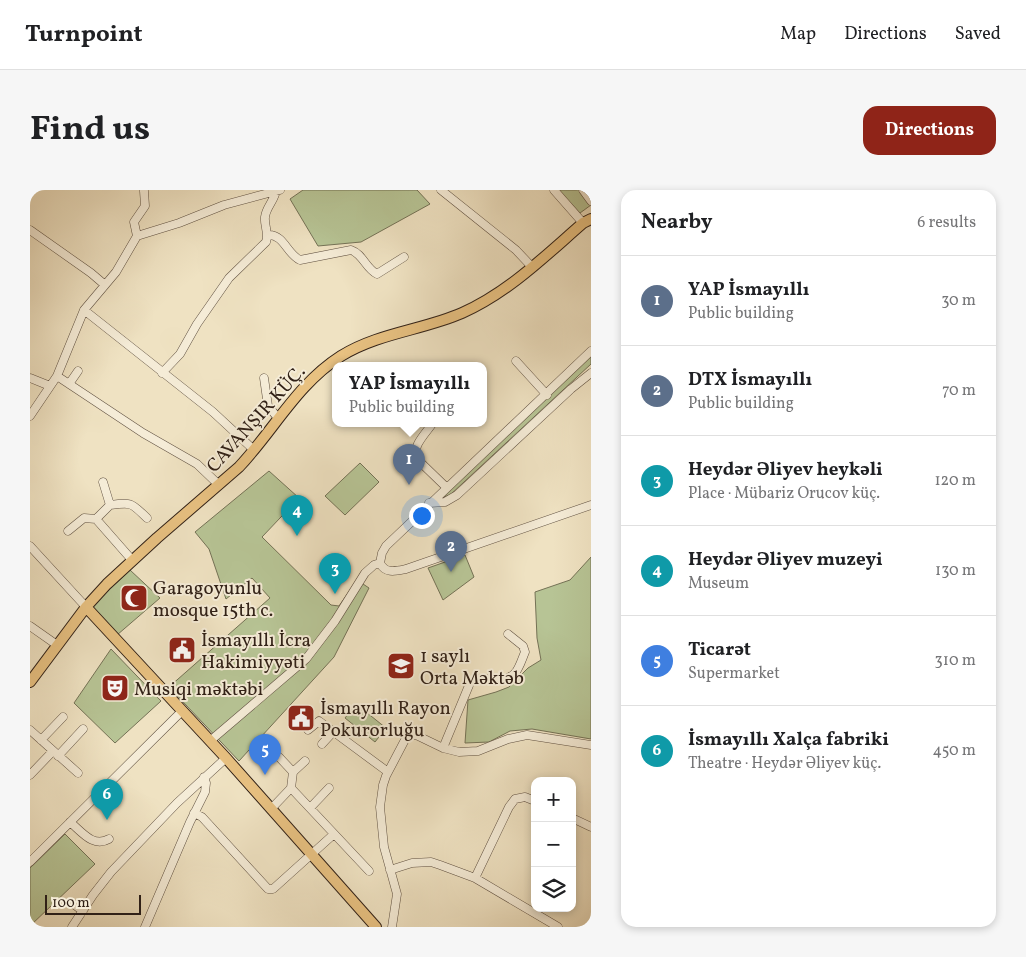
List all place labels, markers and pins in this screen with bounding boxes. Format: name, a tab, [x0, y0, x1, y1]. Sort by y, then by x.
pin: 1	[393, 444, 425, 485]
pin: 4	[281, 495, 313, 536]
pin: 2	[435, 531, 467, 572]
pin: 3	[319, 553, 351, 594]
place label: Garagoyunlu mosque 15th c.	[153, 576, 273, 624]
mosque icon: Garagoyunlu mosque 15th c.	[119, 583, 149, 613]
place label: İsmayıllı İcra Hakimiyyəti	[201, 628, 311, 676]
public building icon: İsmayıllı İcra Hakimiyyəti	[167, 635, 197, 665]
place label: 1 saylı Orta Məktəb	[420, 644, 524, 692]
school or university icon: 1 saylı Orta Məktəb	[386, 651, 416, 681]
theatre icon: Musiqi məktəbi	[100, 673, 130, 703]
place label: Musiqi məktəbi	[134, 677, 263, 703]
place label: İsmayıllı Rayon Pokurorluğu	[320, 696, 451, 744]
public building icon: İsmayıllı Rayon Pokurorluğu	[286, 703, 316, 733]
pin: 5	[249, 734, 281, 775]
pin: 6	[91, 779, 123, 820]

